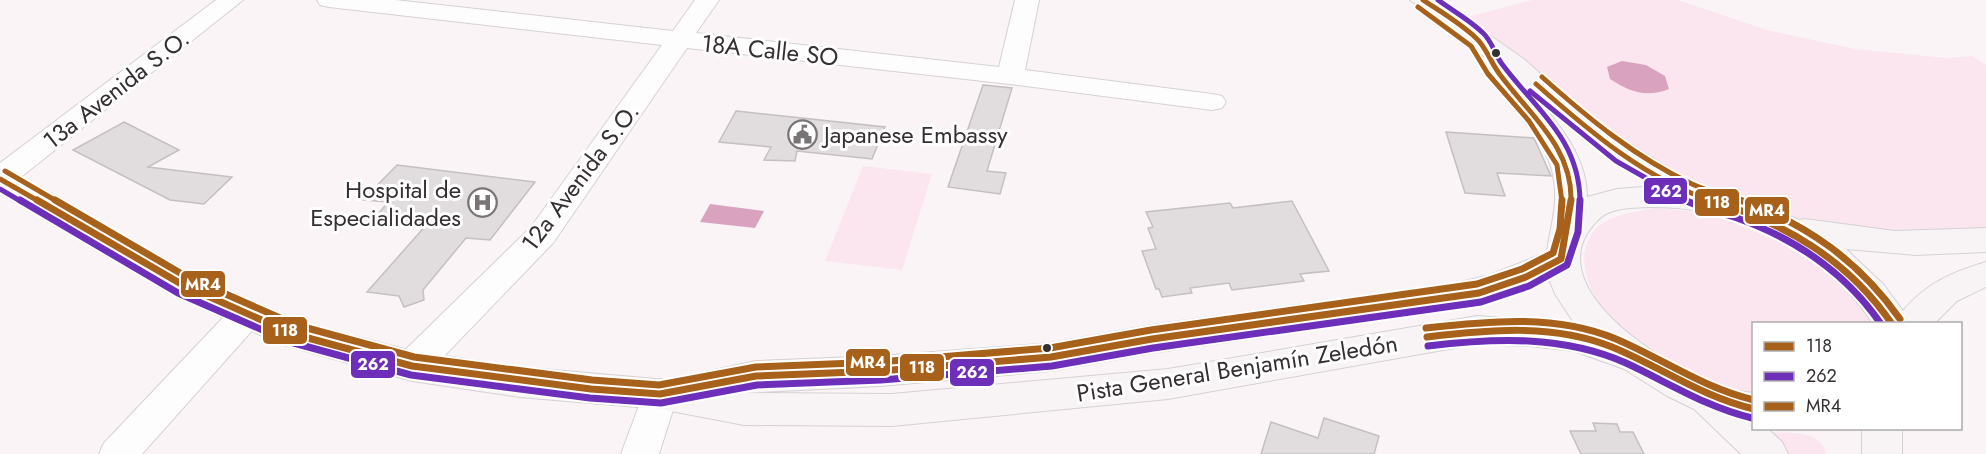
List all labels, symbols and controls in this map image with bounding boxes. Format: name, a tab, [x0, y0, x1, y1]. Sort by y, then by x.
street label: 13a Avenida S.O.	[36, 21, 196, 157]
street label: 18A Calle SO	[700, 25, 840, 75]
unlabelled marker	[1490, 47, 1502, 59]
street label: 12a Avenida S.O.	[513, 96, 647, 258]
place label: Japanese Embassy	[821, 117, 1008, 152]
public building icon: Japanese Embassy	[787, 118, 819, 150]
place label: Hospital de Especialidades	[310, 172, 461, 235]
line badge: 262	[1643, 177, 1688, 205]
text: 262	[1650, 180, 1682, 203]
hospital icon: Hospital de Especialidades	[466, 187, 498, 219]
line badge: 118	[1694, 188, 1740, 217]
text: 118	[1704, 191, 1730, 214]
line badge: MR4	[1744, 196, 1790, 225]
text: MR4	[1749, 199, 1785, 222]
line badge: MR4	[180, 270, 226, 298]
text: MR4	[185, 273, 221, 296]
line badge: 118	[262, 316, 308, 345]
text: 118	[272, 319, 298, 342]
legend	[1752, 322, 1962, 430]
street label: Pista General Benjamín Zeledón	[1074, 325, 1400, 411]
text: 118	[1806, 333, 1832, 359]
unlabelled marker	[1041, 342, 1053, 354]
line badge: MR4	[845, 348, 891, 377]
line badge: 262	[350, 350, 396, 379]
text: MR4	[850, 351, 886, 374]
text: 262	[357, 353, 389, 376]
line badge: 118	[899, 353, 945, 382]
text: 118	[909, 356, 935, 379]
line badge: 262	[949, 358, 995, 387]
text: 262	[956, 361, 988, 384]
text: 262	[1806, 363, 1837, 389]
text: MR4	[1806, 393, 1841, 419]

